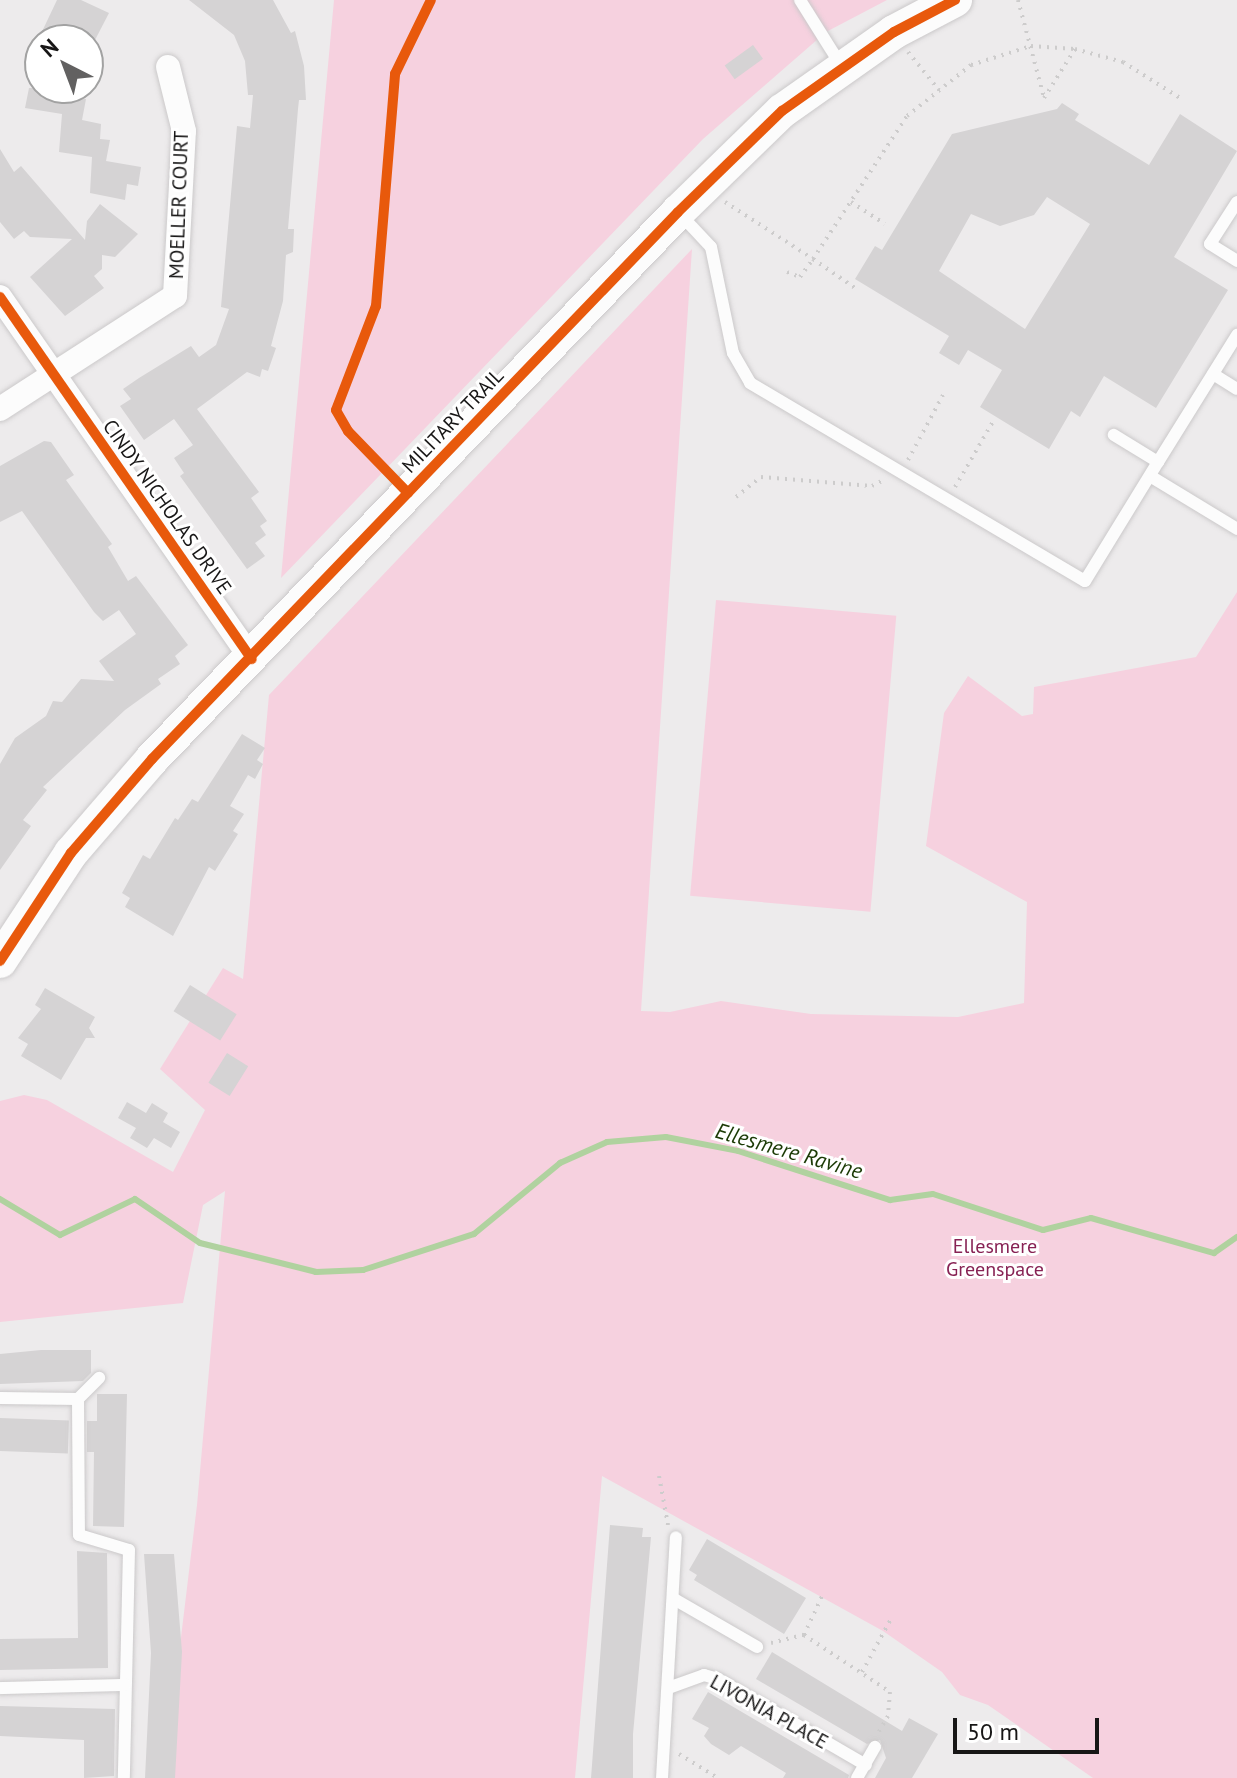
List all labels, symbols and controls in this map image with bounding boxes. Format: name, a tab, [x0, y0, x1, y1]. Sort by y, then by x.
north arrow	[24, 24, 104, 104]
text: N	[35, 32, 64, 63]
street label: MOELLER COURT	[164, 130, 194, 280]
street label: MILITARY TRAIL	[397, 363, 509, 479]
street label: CINDY NICHOLAS DRIVE	[97, 415, 237, 599]
water label: Ellesmere Ravine	[712, 1117, 866, 1185]
park label: Ellesmere Greenspace	[946, 1235, 1044, 1282]
street label: LIVONIA PLACE	[705, 1670, 833, 1754]
scale bar	[957, 1702, 1103, 1752]
text: 50 m	[967, 1716, 1019, 1747]

